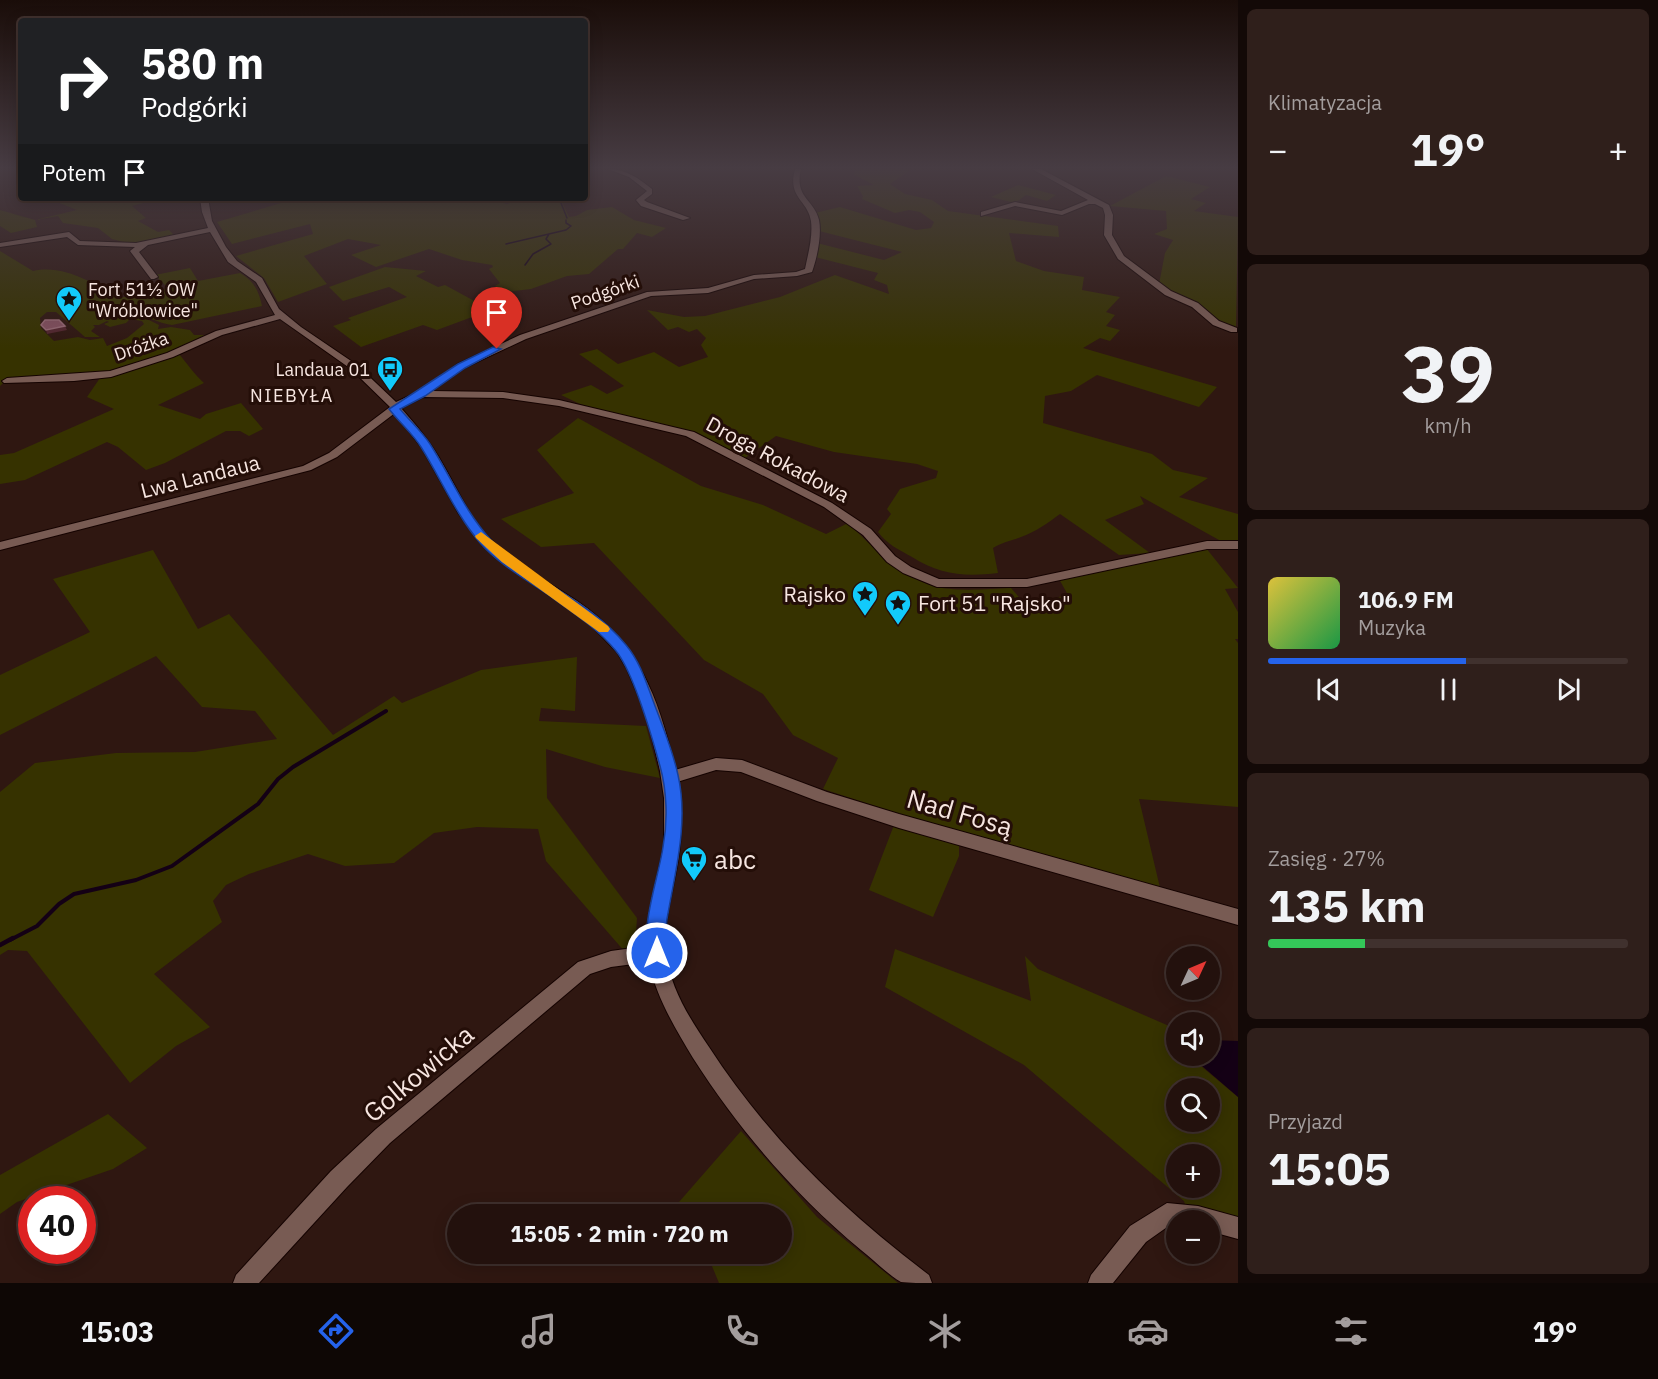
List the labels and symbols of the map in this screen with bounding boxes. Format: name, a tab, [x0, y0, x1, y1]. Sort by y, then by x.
street label: Podgórki	[568, 270, 642, 314]
place label: Fort 51½ OW "Wróblowice"	[88, 278, 198, 322]
place icon: Fort 51½ OW "Wróblowice"	[54, 284, 84, 322]
pin	[471, 287, 522, 349]
street label: Dróżka	[111, 326, 172, 366]
bus stop icon: Landaua 01	[375, 354, 405, 392]
place label: Landaua 01	[275, 358, 370, 381]
district label: NIEBYŁA	[250, 384, 334, 407]
street label: Droga Rokadowa	[701, 409, 855, 509]
street label: Lwa Landaua	[137, 448, 263, 504]
place icon: Rajsko	[850, 579, 880, 617]
place label: Rajsko	[784, 580, 846, 608]
place icon: Fort 51 "Rajsko"	[883, 588, 913, 626]
place label: Fort 51 "Rajsko"	[918, 589, 1071, 617]
street label: Nad Fosą	[903, 781, 1017, 843]
place label: abc	[714, 842, 756, 876]
supermarket icon: abc	[679, 844, 709, 882]
position arrow	[625, 921, 689, 985]
north arrow	[1166, 946, 1220, 1000]
street label: Golkowicka	[356, 1017, 480, 1129]
speed limit sign: 40	[18, 1186, 96, 1264]

